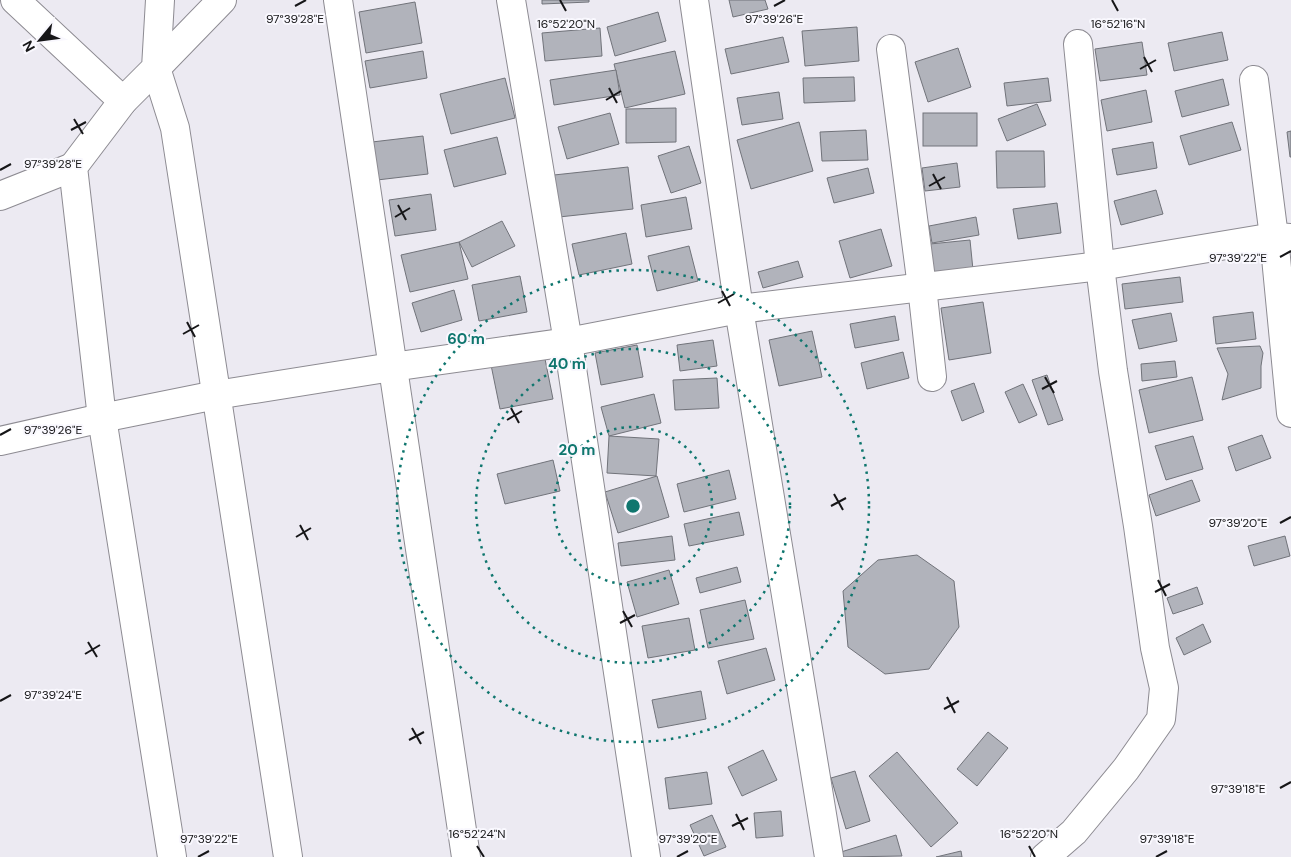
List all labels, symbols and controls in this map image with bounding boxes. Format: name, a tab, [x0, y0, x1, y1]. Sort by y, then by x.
text: 97°39'28"E	[266, 11, 324, 27]
text: 97°39'26"E	[745, 11, 804, 27]
north arrow	[15, 15, 65, 65]
text: 16°52'20"N	[537, 16, 595, 32]
text: 16°52'16"N	[1091, 16, 1145, 32]
text: N	[18, 37, 39, 55]
text: 97°39'28"E	[24, 156, 82, 172]
text: 97°39'22"E	[1209, 250, 1267, 266]
text: 60 m	[447, 329, 485, 349]
text: 40 m	[548, 354, 586, 374]
text: 97°39'26"E	[24, 422, 83, 438]
text: 20 m	[559, 440, 595, 460]
centre of rings	[624, 497, 642, 515]
text: 97°39'20"E	[1208, 515, 1268, 531]
text: 97°39'24"E	[24, 687, 82, 703]
text: 97°39'18"E	[1210, 781, 1266, 797]
text: 16°52'24"N	[448, 826, 506, 842]
text: 16°52'20"N	[1000, 826, 1058, 842]
text: 97°39'22"E	[180, 831, 238, 847]
text: 97°39'20"E	[658, 831, 718, 847]
text: 97°39'18"E	[1139, 831, 1195, 847]

